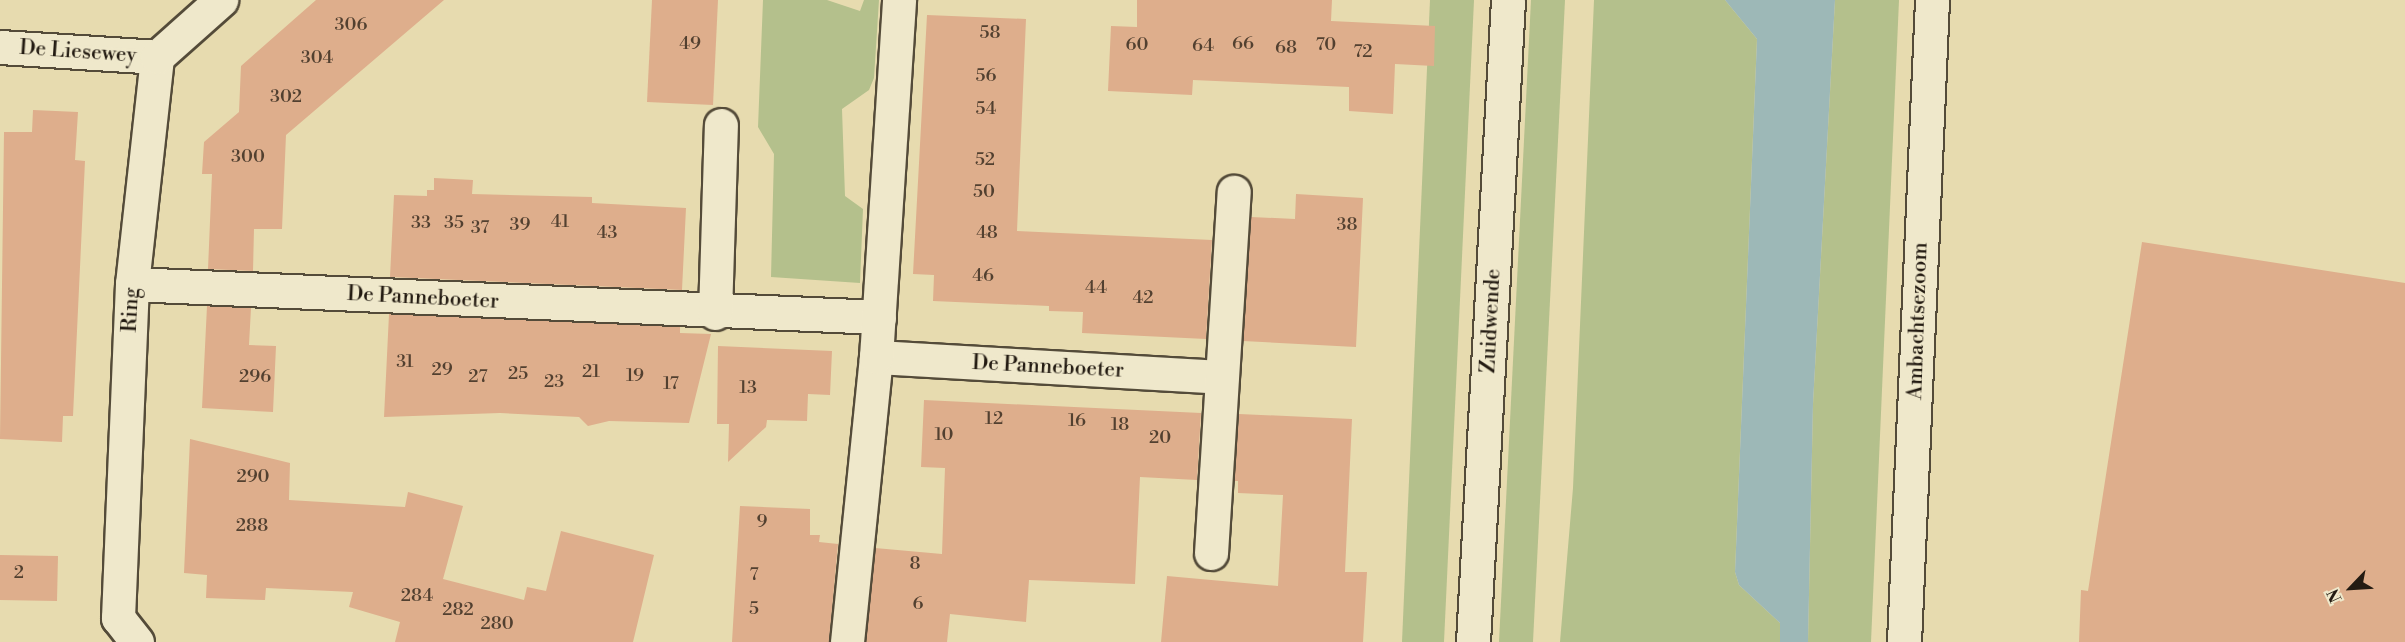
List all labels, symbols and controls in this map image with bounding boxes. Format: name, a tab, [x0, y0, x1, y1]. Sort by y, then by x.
house number: 306	[335, 14, 367, 36]
house number: 58	[980, 22, 1000, 44]
house number: 49	[679, 33, 701, 55]
house number: 66	[1232, 33, 1254, 55]
house number: 60	[1126, 34, 1148, 56]
house number: 70	[1316, 34, 1336, 56]
street label: De Liesewey	[18, 35, 138, 69]
house number: 64	[1192, 35, 1214, 57]
house number: 68	[1275, 37, 1297, 59]
house number: 72	[1353, 41, 1373, 63]
house number: 304	[301, 47, 333, 69]
house number: 56	[976, 65, 996, 87]
house number: 302	[270, 86, 302, 108]
house number: 54	[976, 98, 996, 120]
house number: 300	[231, 146, 265, 168]
house number: 52	[975, 149, 995, 171]
house number: 50	[973, 181, 995, 203]
house number: 41	[551, 211, 569, 233]
house number: 33	[411, 212, 431, 234]
house number: 35	[444, 212, 464, 234]
house number: 39	[510, 214, 530, 236]
house number: 38	[1337, 214, 1357, 236]
house number: 37	[471, 217, 489, 239]
house number: 43	[597, 222, 617, 244]
house number: 48	[976, 222, 998, 244]
street label: Ambachtsezoom	[1903, 242, 1933, 400]
house number: 46	[972, 265, 994, 287]
street label: Zuidwende	[1476, 268, 1506, 374]
house number: 44	[1085, 277, 1107, 299]
street label: De Panneboeter	[346, 281, 500, 315]
street label: Ring	[117, 287, 145, 333]
house number: 42	[1133, 287, 1153, 309]
street label: De Panneboeter	[971, 350, 1125, 384]
house number: 31	[396, 351, 414, 373]
house number: 29	[431, 359, 453, 381]
house number: 21	[582, 361, 600, 383]
house number: 25	[508, 363, 528, 385]
house number: 19	[626, 365, 644, 387]
house number: 296	[239, 366, 271, 388]
house number: 27	[468, 366, 488, 388]
house number: 23	[544, 371, 564, 393]
house number: 17	[663, 373, 679, 395]
house number: 13	[739, 377, 757, 399]
house number: 12	[985, 408, 1003, 430]
house number: 16	[1068, 410, 1086, 432]
house number: 18	[1111, 414, 1129, 436]
house number: 10	[934, 424, 954, 446]
house number: 20	[1149, 427, 1171, 449]
house number: 290	[236, 466, 270, 488]
house number: 9	[757, 511, 767, 533]
house number: 288	[236, 515, 268, 537]
house number: 8	[909, 553, 921, 575]
north arrow	[2321, 558, 2381, 618]
house number: 2	[14, 562, 24, 584]
house number: 7	[749, 564, 759, 586]
house number: 284	[401, 585, 433, 607]
text: N	[2323, 586, 2346, 606]
house number: 6	[913, 593, 923, 615]
house number: 5	[749, 598, 759, 620]
house number: 282	[442, 599, 474, 621]
house number: 280	[480, 613, 514, 635]

